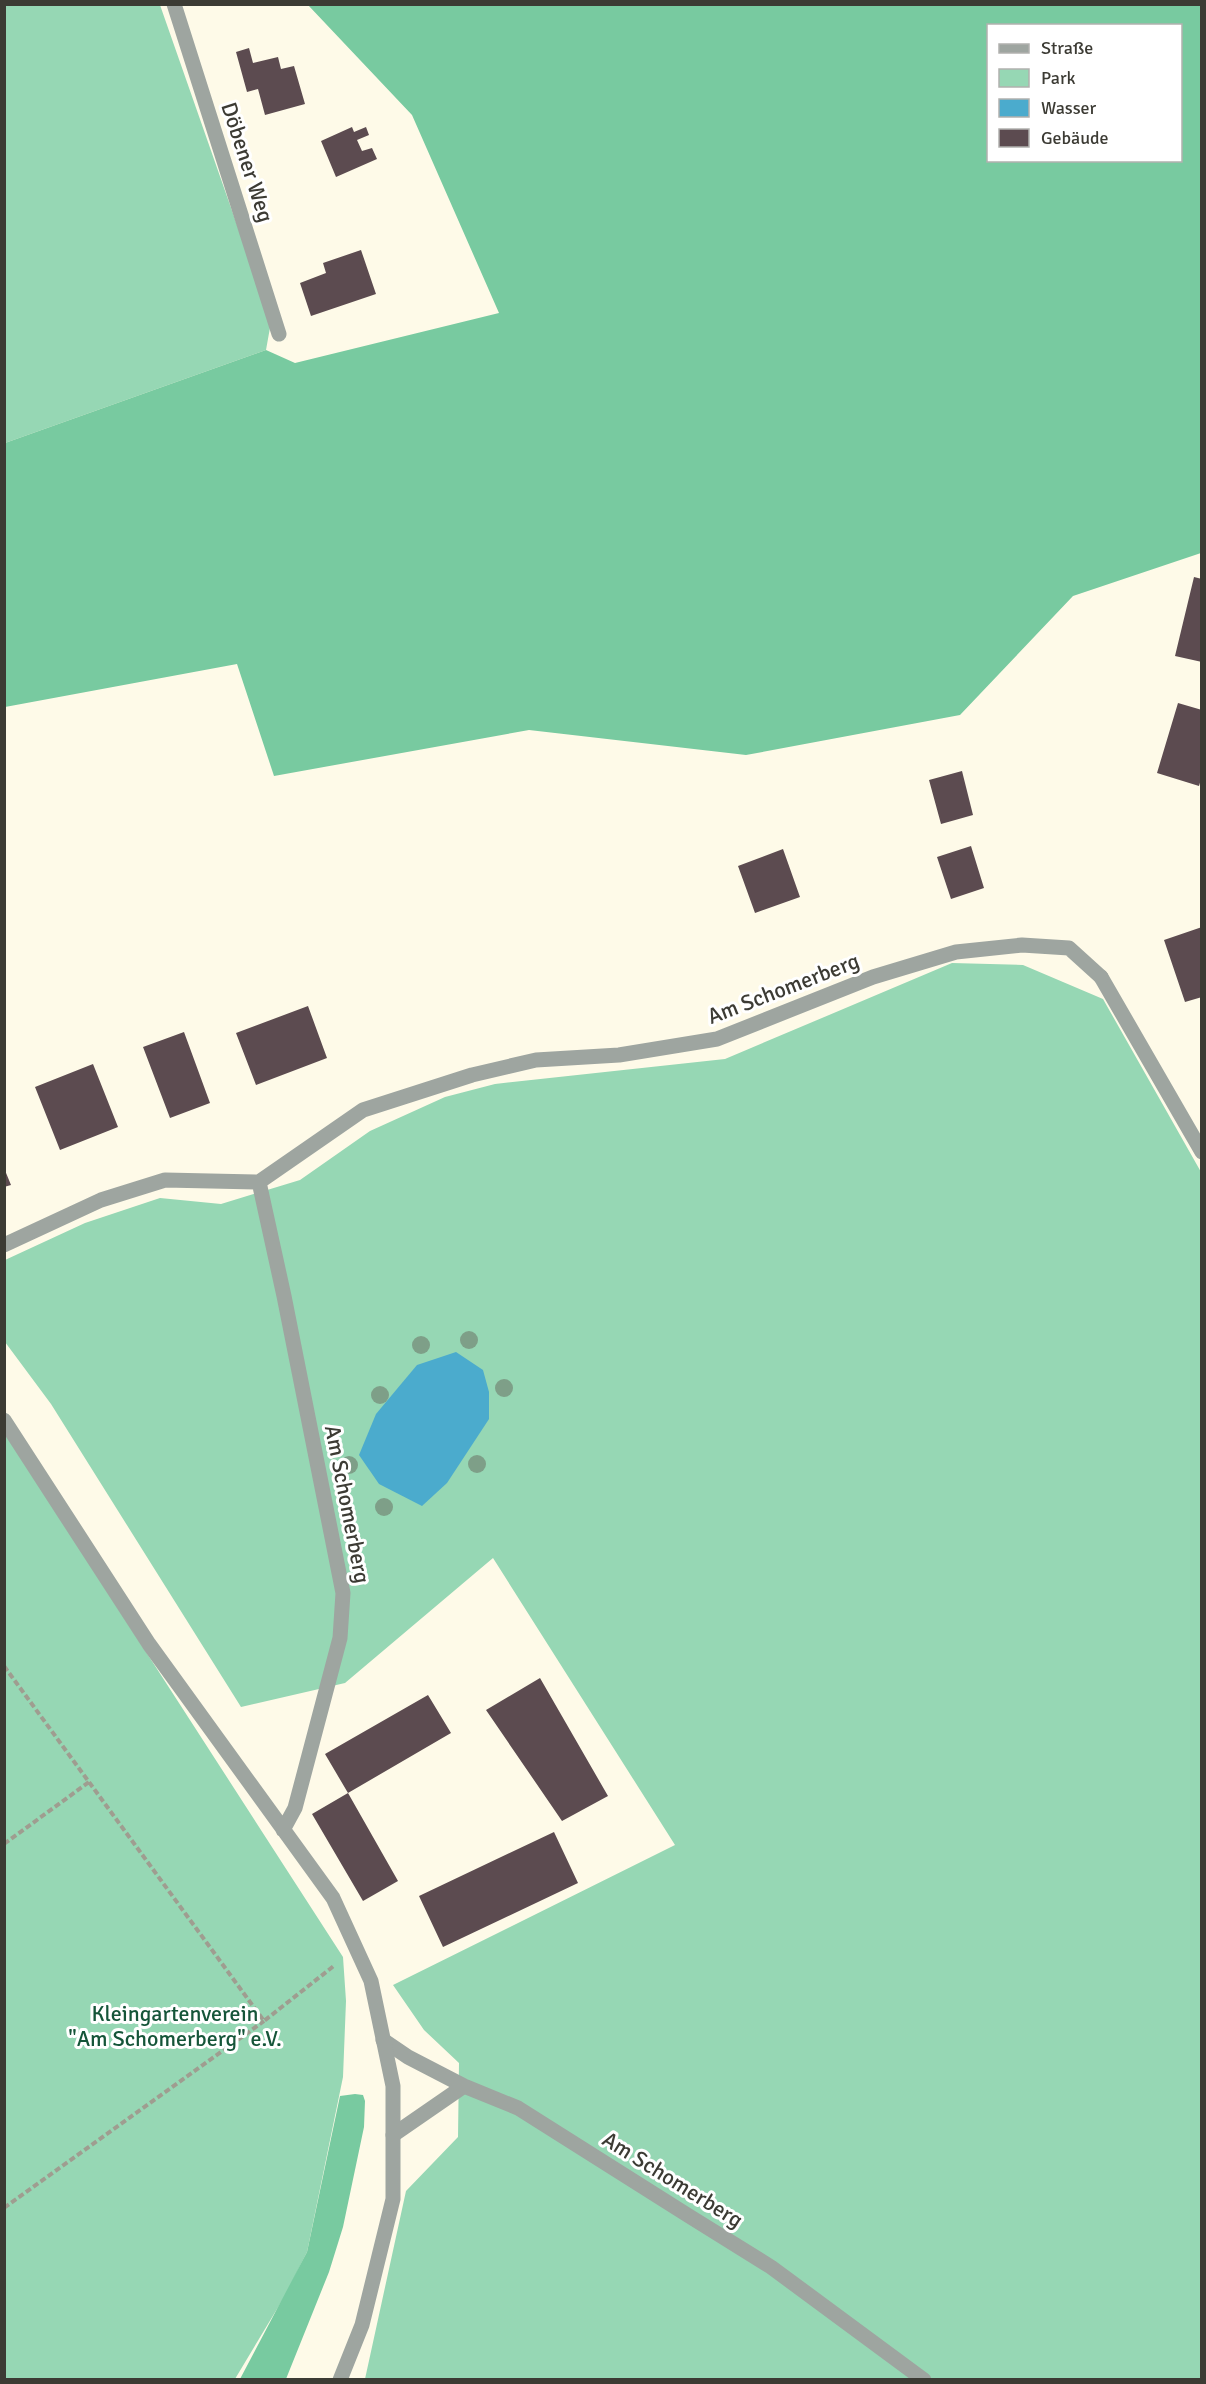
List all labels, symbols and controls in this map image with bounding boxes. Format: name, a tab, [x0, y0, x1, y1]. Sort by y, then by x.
legend	[987, 24, 1182, 162]
text: Straße	[1041, 37, 1093, 59]
text: Park	[1041, 67, 1076, 89]
text: Wasser	[1041, 97, 1097, 119]
street label: Döbener Weg	[215, 99, 280, 226]
text: Gebäude	[1041, 127, 1109, 149]
street label: Am Schomerberg	[703, 947, 863, 1030]
street label: Am Schomerberg	[319, 1423, 376, 1586]
park label: Kleingartenverein "Am Schomerberg" e.V.	[68, 2000, 282, 2052]
street label: Am Schomerberg	[597, 2125, 748, 2233]

